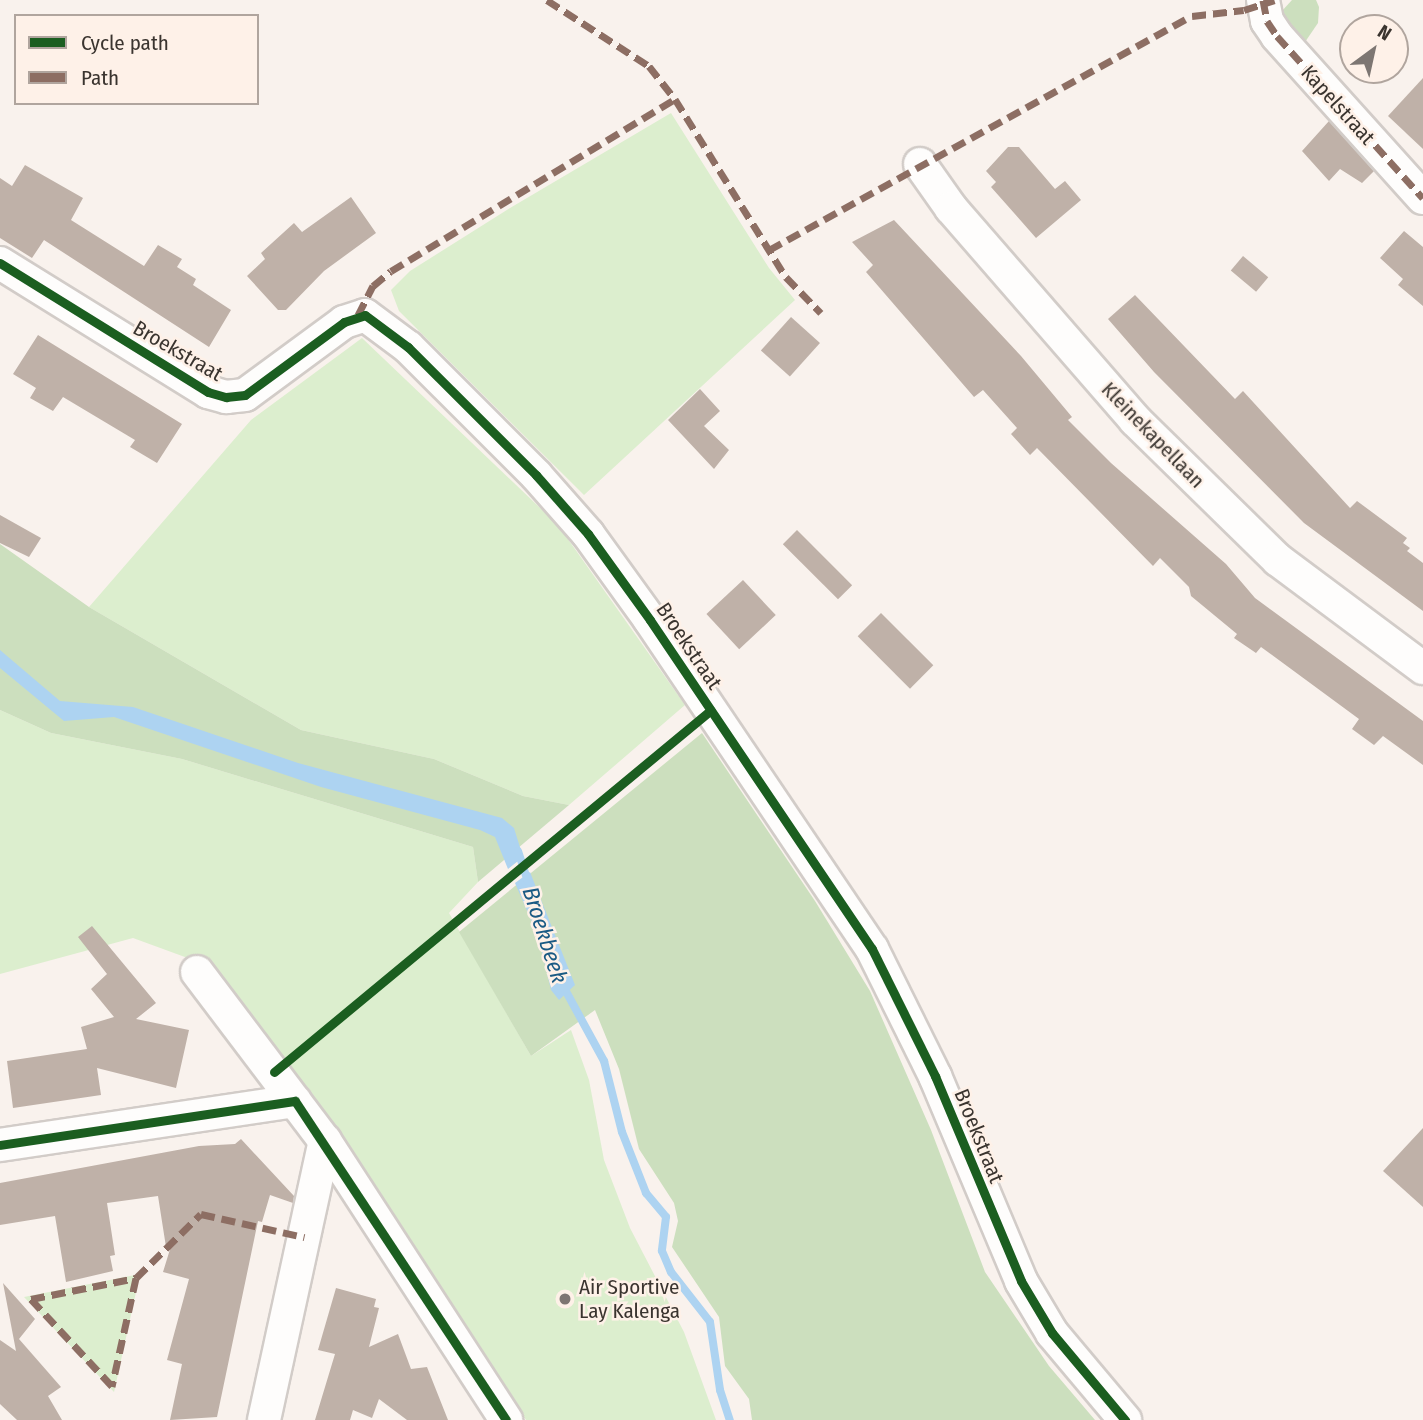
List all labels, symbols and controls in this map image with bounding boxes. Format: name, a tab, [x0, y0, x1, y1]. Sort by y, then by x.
legend	[14, 14, 259, 105]
north arrow	[1339, 14, 1409, 84]
text: N	[1374, 20, 1396, 45]
text: Cycle path	[81, 30, 169, 56]
street label: Kapelstraat	[1296, 60, 1380, 150]
text: Path	[81, 65, 119, 91]
street label: Broekstraat	[129, 315, 227, 387]
street label: Kleinekapellaan	[1096, 377, 1210, 493]
street label: Broekstraat	[651, 598, 727, 694]
water label: Broekbeek	[517, 883, 573, 987]
street label: Broekstraat	[949, 1085, 1009, 1187]
place label: Air Sportive Lay Kalenga	[579, 1274, 680, 1324]
marker: Air Sportive Lay Kalenga	[557, 1291, 573, 1307]

